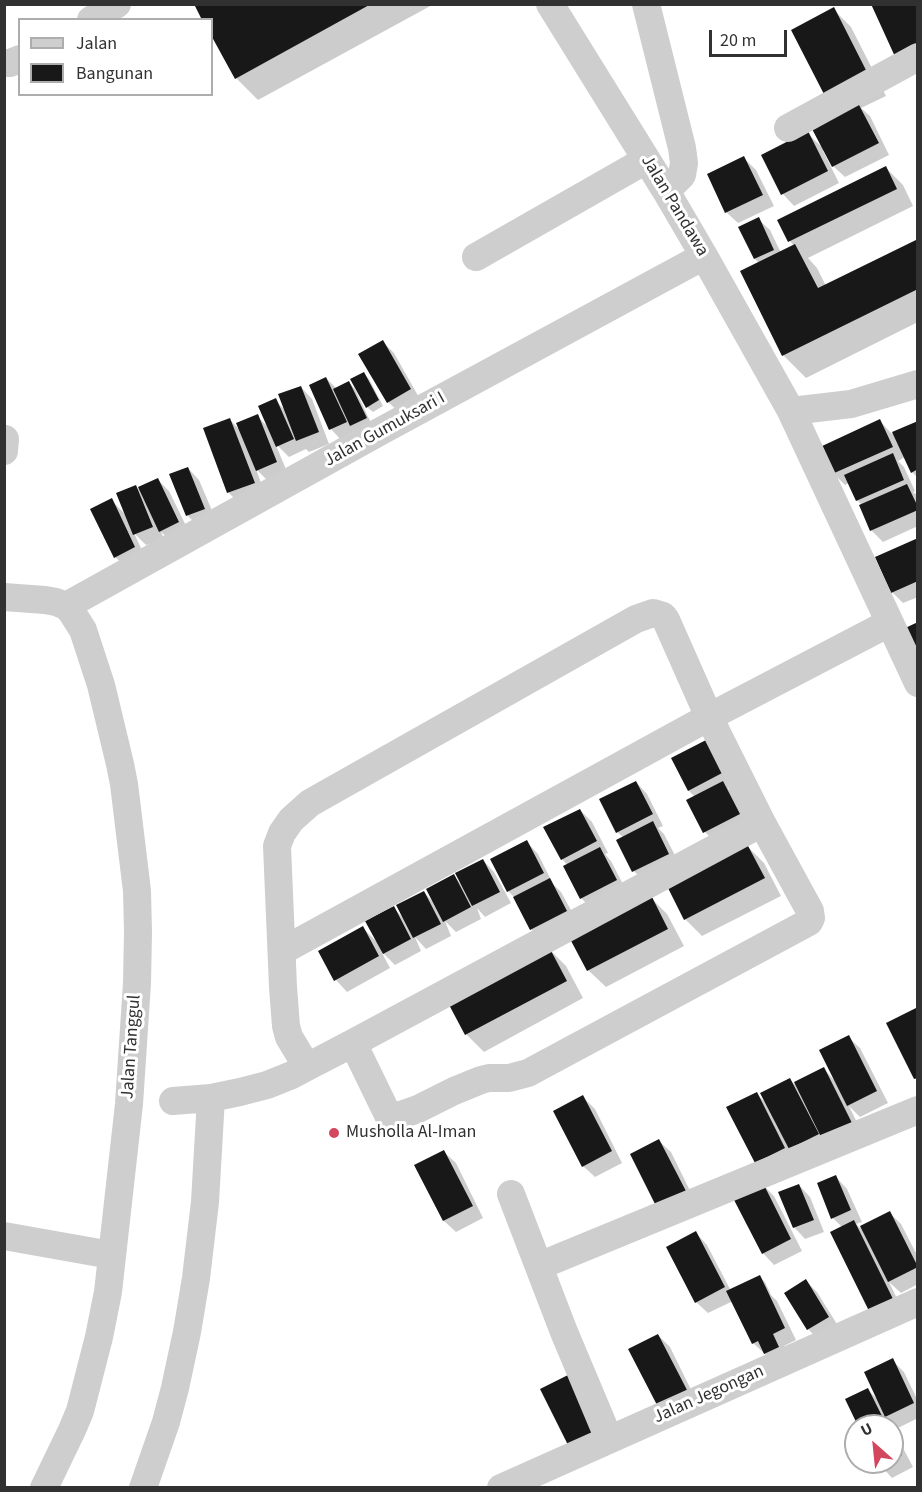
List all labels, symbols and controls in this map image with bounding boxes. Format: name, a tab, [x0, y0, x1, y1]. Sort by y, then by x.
legend	[18, 18, 213, 96]
scale bar	[712, 18, 790, 56]
text: 20 m	[720, 28, 756, 53]
text: Jalan	[76, 31, 117, 56]
text: Bangunan	[76, 61, 153, 86]
street label: Jalan Pandawa	[635, 152, 713, 260]
street label: Jalan Gumuksari I	[321, 388, 449, 472]
street label: Jalan Tanggul	[118, 994, 146, 1100]
place label: Musholla Al-Iman	[346, 1122, 476, 1144]
marker: Musholla Al-Iman	[327, 1126, 341, 1140]
street label: Jalan Jegongan	[651, 1361, 767, 1429]
north arrow	[844, 1414, 904, 1474]
text: U	[857, 1418, 876, 1442]

